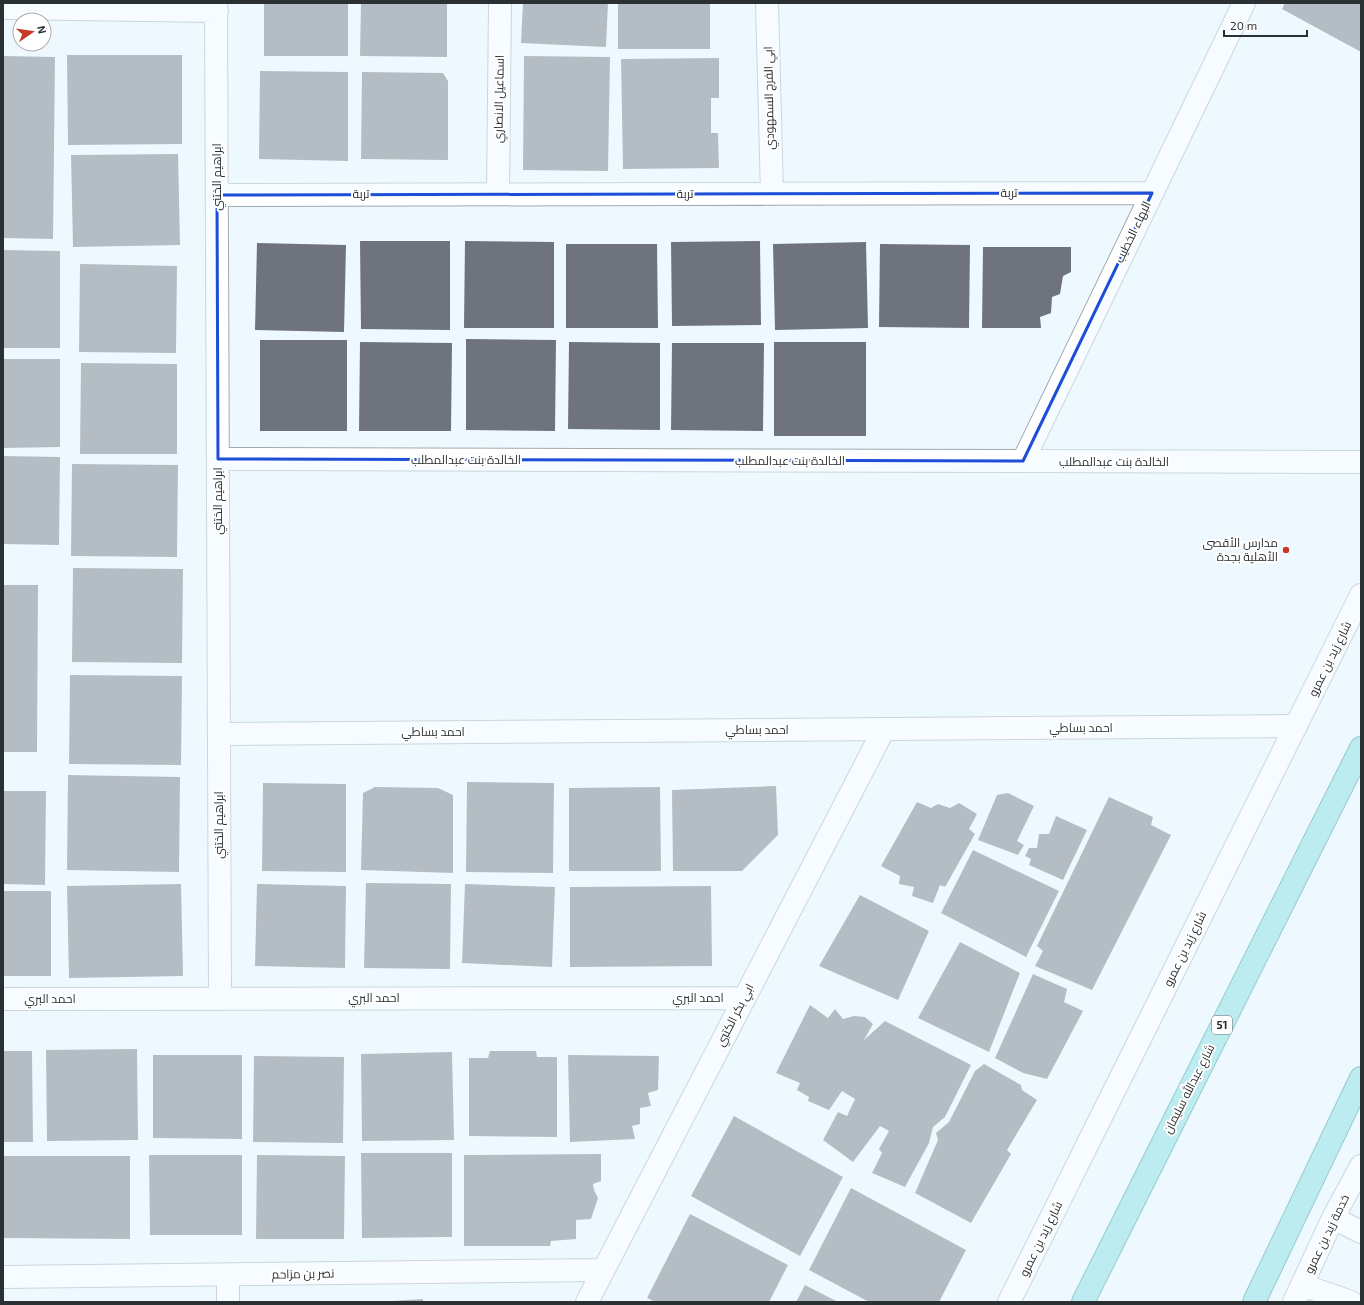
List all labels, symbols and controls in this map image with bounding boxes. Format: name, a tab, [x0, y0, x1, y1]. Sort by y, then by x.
north arrow	[12, 12, 52, 52]
scale bar	[1224, 12, 1307, 38]
text: 20 m	[1230, 18, 1257, 32]
text: N	[35, 24, 49, 35]
street label: ابي الفرج السمهودي	[760, 46, 780, 150]
street label: اسماعيل الانصاري	[490, 55, 510, 143]
street label: ابراهيم الختني	[209, 143, 227, 211]
street label: تربة	[1001, 185, 1018, 200]
street label: تربة	[353, 186, 370, 201]
street label: تربة	[677, 186, 694, 201]
street label: البهاء الخطيب	[1111, 198, 1154, 265]
street label: الخالدة بنت عبدالمطلب	[411, 452, 521, 467]
street label: الخالدة بنت عبدالمطلب	[735, 453, 845, 468]
street label: الخالدة بنت عبدالمطلب	[1059, 454, 1169, 469]
street label: ابراهيم الختني	[210, 467, 228, 535]
place label: مدارس الأقصى الأهلية بجدة	[1203, 535, 1278, 564]
marker: مدارس الأقصى الأهلية بجدة	[1281, 545, 1291, 555]
street label: شارع زيد بن عمرو	[1305, 619, 1355, 699]
street label: احمد بساطي	[1049, 720, 1113, 738]
street label: احمد بساطي	[725, 722, 789, 740]
street label: احمد بساطي	[401, 724, 465, 742]
street label: ابراهيم الختني	[211, 791, 229, 859]
street label: شارع زيد بن عمرو	[1160, 909, 1210, 989]
street label: ابي بكر الكتبي	[712, 981, 759, 1050]
street label: احمد البري	[348, 990, 400, 1008]
street label: احمد البري	[672, 990, 724, 1008]
street label: احمد البري	[24, 991, 76, 1009]
road number: 51	[1212, 1016, 1232, 1034]
street label: شارع عبدالله سليمان	[1160, 1042, 1218, 1136]
street label: خدمة زيد بن عمرو	[1301, 1192, 1352, 1276]
street label: شارع زيد بن عمرو	[1016, 1199, 1066, 1279]
street label: نصر بن مزاحم	[272, 1265, 334, 1283]

